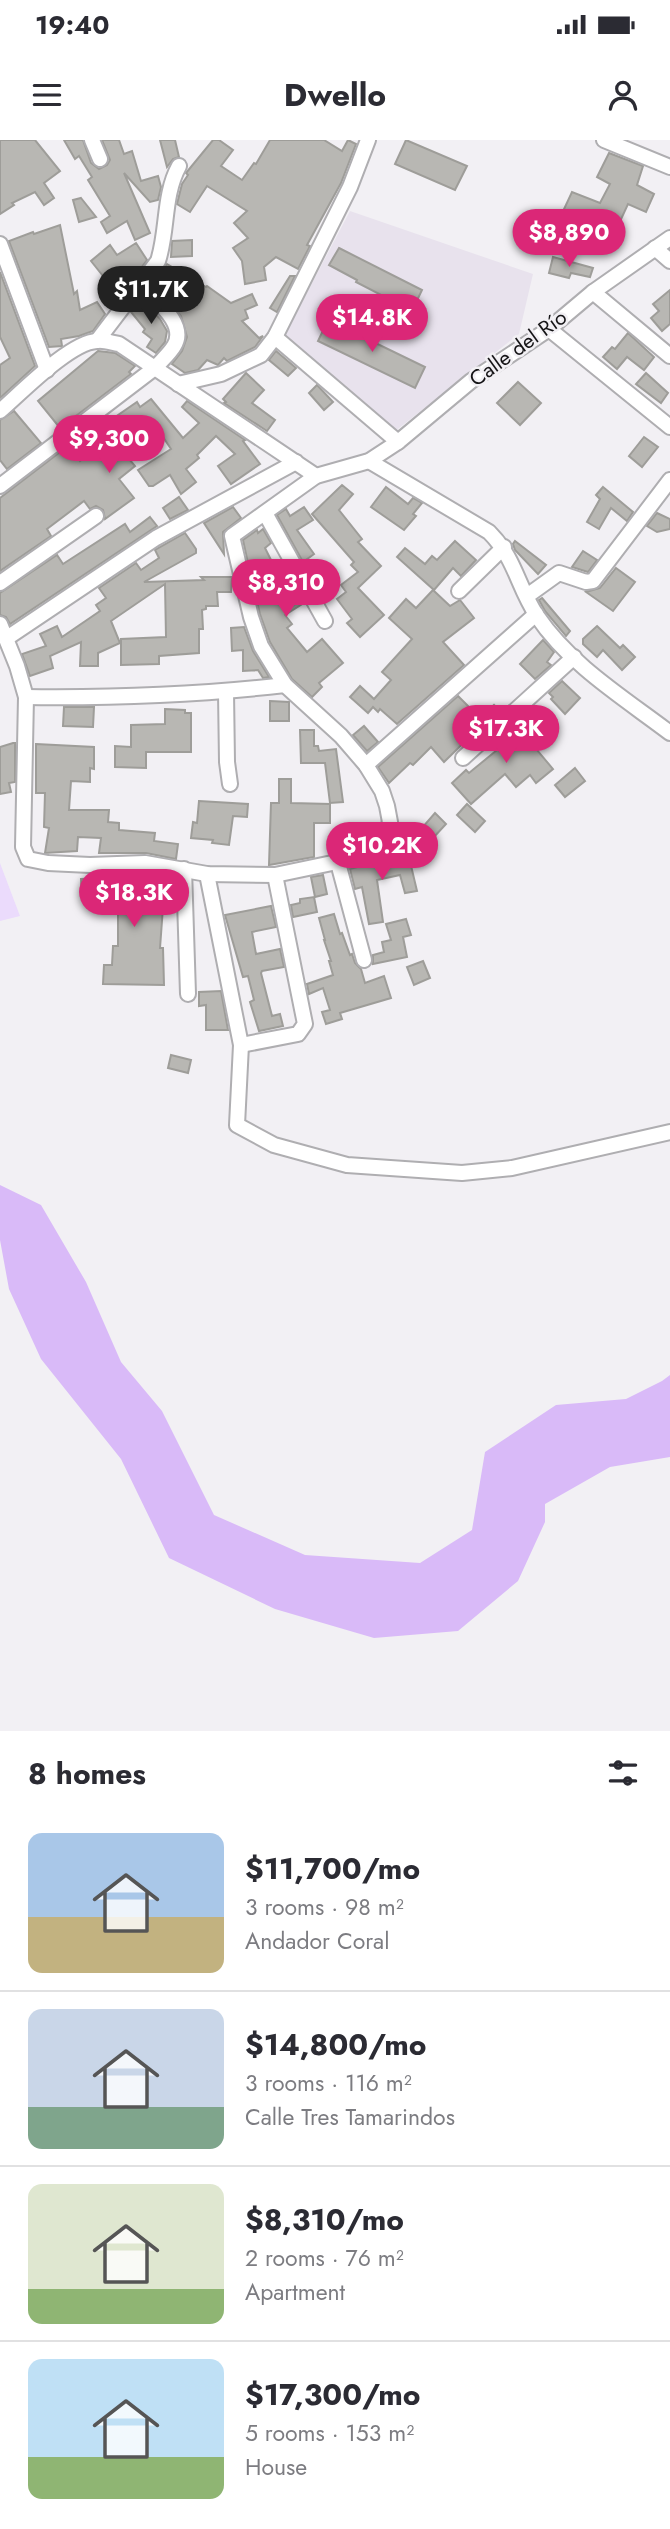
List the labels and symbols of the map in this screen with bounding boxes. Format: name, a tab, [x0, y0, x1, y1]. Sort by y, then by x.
pin: $8,890	[512, 209, 626, 269]
pin: $11.7K	[94, 267, 208, 326]
pin: $14.8K	[315, 294, 429, 354]
street label: Calle del Río	[463, 302, 573, 394]
pin: $9,300	[52, 416, 166, 475]
pin: $8,310	[229, 560, 343, 619]
pin: $17.3K	[449, 706, 563, 765]
pin: $10.2K	[325, 822, 439, 882]
pin: $18.3K	[77, 870, 191, 929]

